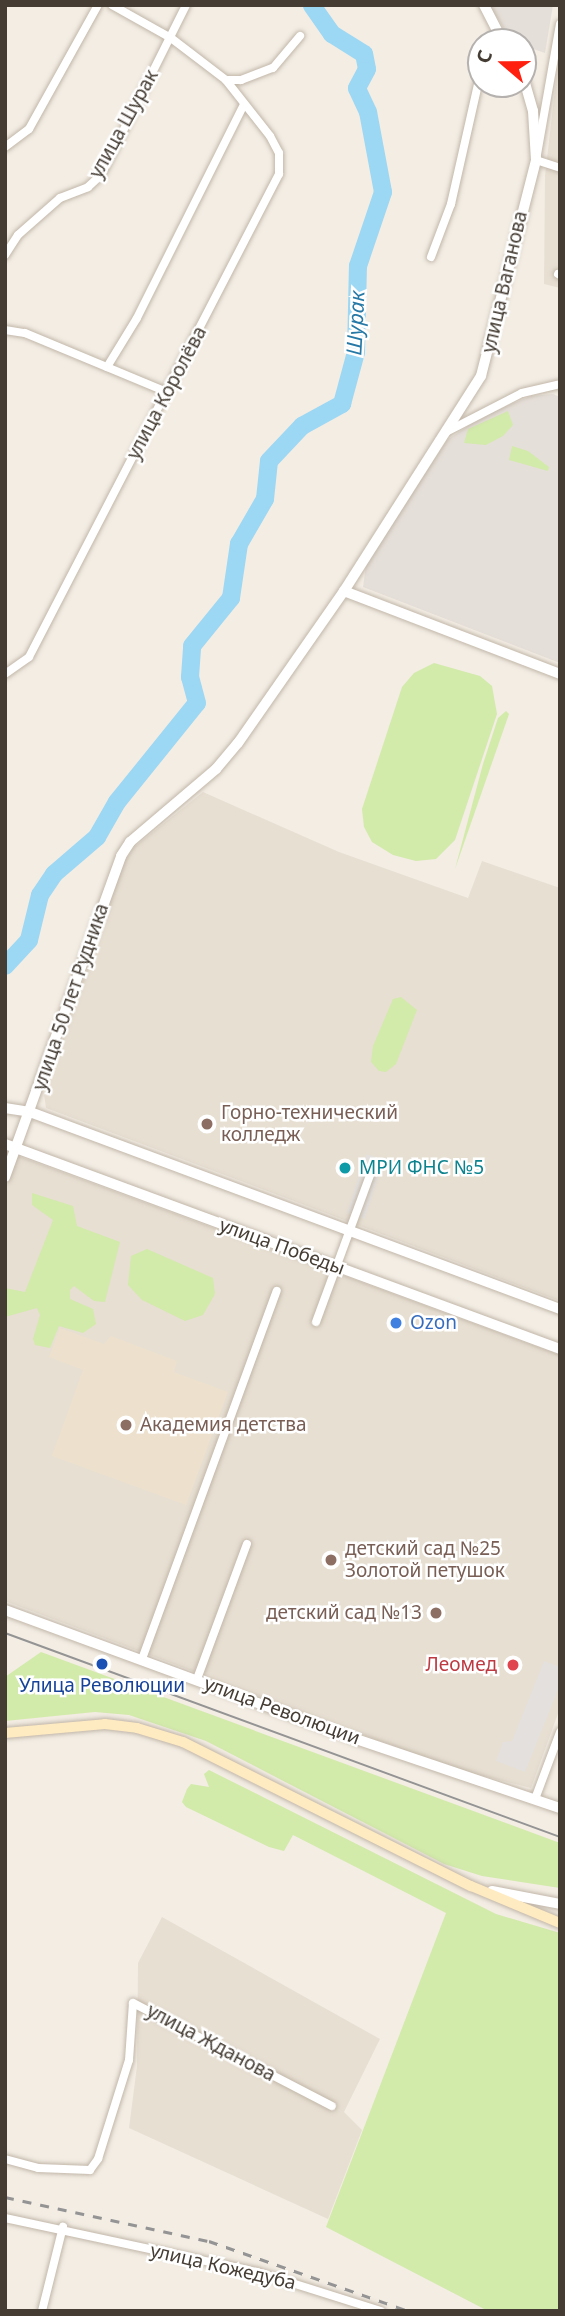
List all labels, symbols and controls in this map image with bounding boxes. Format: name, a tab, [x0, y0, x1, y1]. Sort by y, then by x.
north arrow	[467, 28, 537, 98]
text: С	[470, 46, 498, 67]
street label: улица Шурак	[85, 66, 163, 182]
street label: улица Ваганова	[478, 209, 532, 355]
water label: Шурак	[341, 290, 369, 356]
street label: улица Королёва	[122, 323, 212, 463]
street label: улица 50 лет Рудника	[28, 901, 114, 1093]
place label: Горно-технический колледж	[221, 1102, 398, 1146]
marker: Горно-технический колледж	[199, 1116, 215, 1132]
place label: МРИ ФНС №5	[359, 1157, 484, 1179]
marker: МРИ ФНС №5	[337, 1160, 353, 1176]
street label: улица Победы	[216, 1214, 348, 1280]
place label: Ozon	[410, 1312, 457, 1334]
marker: Ozon	[388, 1315, 404, 1331]
place label: Академия детства	[140, 1414, 307, 1436]
marker: Академия детства	[118, 1417, 134, 1433]
place label: детский сад №25 Золотой петушок	[345, 1538, 505, 1582]
marker: детский сад №25 Золотой петушок	[323, 1552, 339, 1568]
place label: детский сад №13	[266, 1602, 422, 1624]
marker: детский сад №13	[428, 1605, 444, 1621]
place label: Леомед	[426, 1654, 497, 1676]
marker: Леомед	[503, 1655, 523, 1675]
marker: Улица Революции	[94, 1656, 110, 1672]
street label: улица Революции	[201, 1672, 363, 1750]
place label: Улица Революции	[19, 1675, 185, 1697]
street label: улица Жданова	[143, 2000, 279, 2086]
street label: улица Кожедуба	[148, 2239, 298, 2295]

